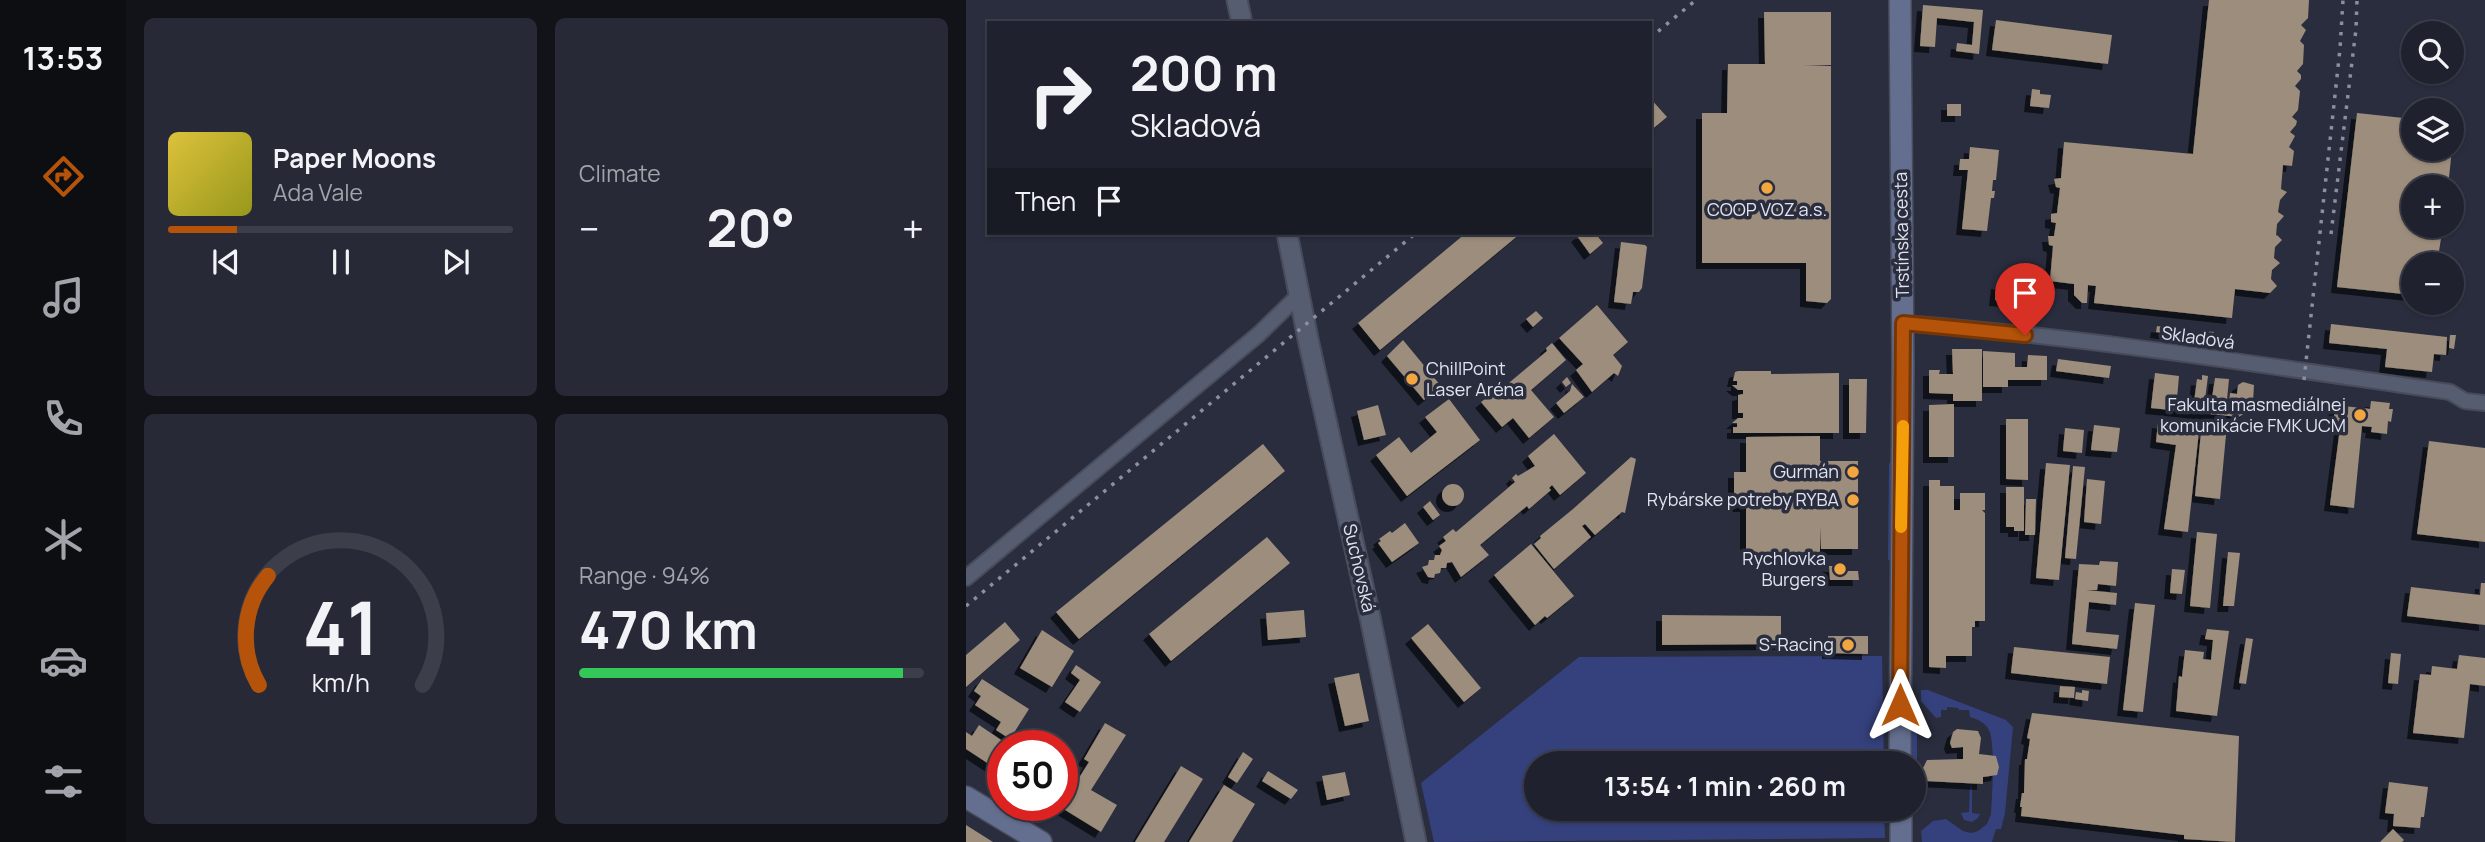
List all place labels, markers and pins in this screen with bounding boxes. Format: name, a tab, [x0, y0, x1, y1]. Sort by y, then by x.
marker: COOP VOZ a.s.	[1759, 180, 1775, 196]
place label: COOP VOZ a.s.	[1707, 197, 1827, 221]
pin	[1995, 263, 2055, 335]
place label: ChillPoint Laser Aréna	[1426, 356, 1524, 401]
marker: ChillPoint Laser Aréna	[1404, 371, 1420, 387]
place label: Fakulta masmediálnej komunikácie FMK UCM	[2160, 392, 2346, 437]
marker: Fakulta masmediálnej komunikácie FMK UCM	[2352, 407, 2368, 423]
place label: Gurmán	[1773, 459, 1839, 483]
marker: Gurmán	[1845, 464, 1861, 480]
place label: Rybárske potreby RYBA	[1647, 487, 1840, 511]
marker: Rybárske potreby RYBA	[1845, 492, 1861, 508]
place label: Rychlovka Burgers	[1742, 546, 1826, 591]
marker: Rychlovka Burgers	[1832, 561, 1848, 577]
place label: S-Racing	[1759, 632, 1834, 656]
marker: S-Racing	[1840, 637, 1856, 653]

